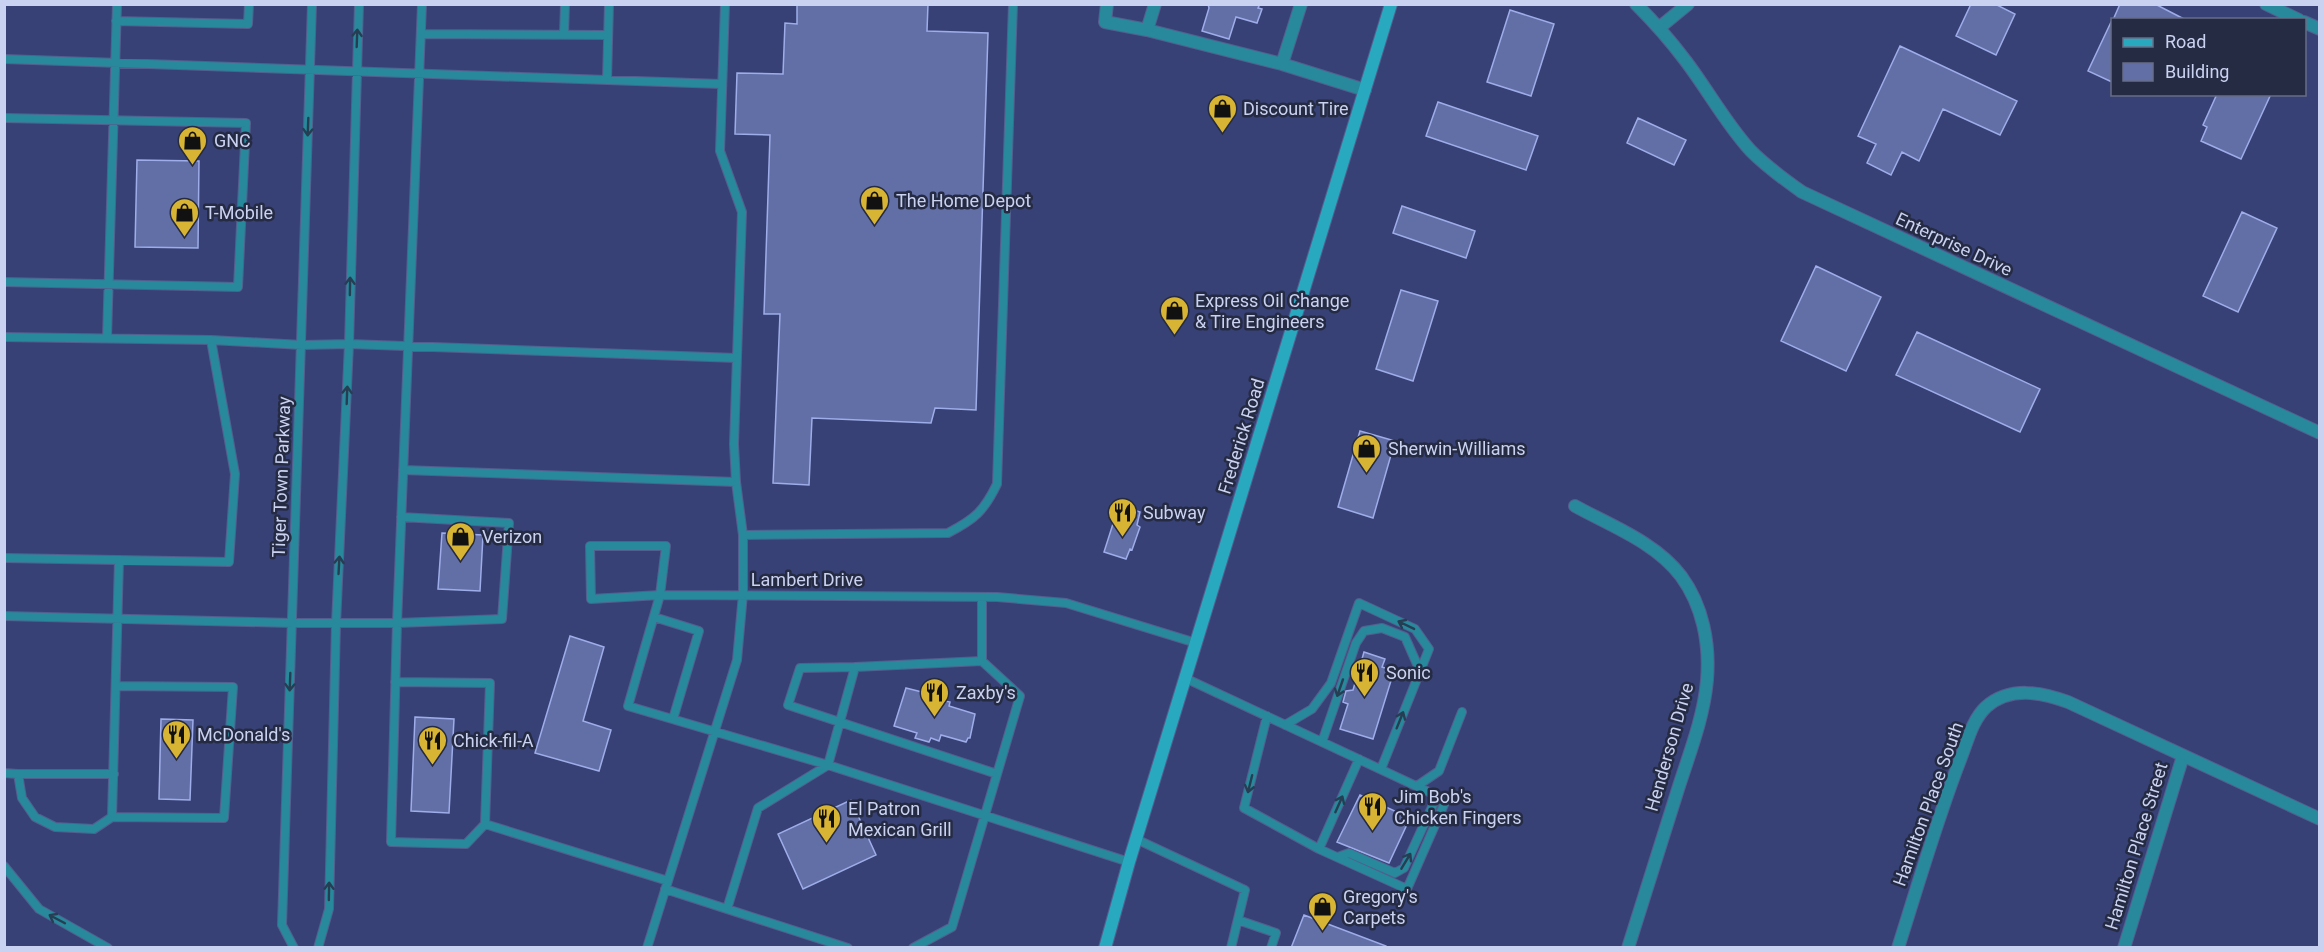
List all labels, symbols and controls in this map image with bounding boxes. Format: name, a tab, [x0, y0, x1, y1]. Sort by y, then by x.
legend	[2111, 18, 2306, 96]
one-way arrow	[352, 28, 363, 48]
text: Road	[2165, 31, 2206, 52]
text: Building	[2165, 61, 2229, 82]
shop icon: Discount Tire	[1206, 92, 1238, 134]
place label: Discount Tire	[1243, 98, 1349, 119]
one-way arrow	[302, 116, 313, 136]
shop icon: GNC	[177, 124, 209, 166]
place label: GNC	[214, 130, 251, 151]
shop icon: The Home Depot	[859, 184, 891, 226]
place label: The Home Depot	[896, 190, 1031, 211]
shop icon: T-Mobile	[168, 196, 200, 238]
place label: T-Mobile	[205, 202, 273, 223]
street label: Enterprise Drive	[1892, 208, 2016, 280]
one-way arrow	[345, 276, 356, 296]
place label: Express Oil Change & Tire Engineers	[1195, 290, 1349, 332]
shop icon: Express Oil Change & Tire Engineers	[1158, 294, 1190, 336]
street label: Frederick Road	[1213, 376, 1269, 496]
one-way arrow	[341, 386, 353, 406]
street label: Tiger Town Parkway	[268, 396, 294, 558]
shop icon: Sherwin-Williams	[1351, 432, 1383, 474]
place label: Sherwin-Williams	[1388, 438, 1526, 459]
restaurant icon: Subway	[1106, 496, 1138, 538]
place label: Subway	[1143, 502, 1206, 523]
shop icon: Verizon	[445, 520, 477, 562]
place label: Verizon	[482, 526, 542, 547]
one-way arrow	[334, 556, 345, 576]
street label: Lambert Drive	[751, 569, 863, 590]
one-way arrow	[1397, 618, 1415, 630]
restaurant icon: Sonic	[1349, 656, 1381, 698]
place label: Sonic	[1386, 662, 1431, 683]
one-way arrow	[284, 671, 296, 691]
restaurant icon: Zaxby's	[919, 676, 951, 718]
one-way arrow	[1334, 678, 1345, 697]
street label: Henderson Drive	[1641, 680, 1697, 814]
place label: Zaxby's	[956, 682, 1016, 703]
one-way arrow	[1395, 711, 1406, 730]
restaurant icon: McDonald's	[160, 718, 192, 760]
street label: Hamilton Place South	[1889, 719, 1967, 889]
place label: McDonald's	[197, 724, 290, 745]
restaurant icon: Chick-fil-A	[416, 724, 448, 766]
place label: Chick-fil-A	[453, 730, 534, 751]
street label: Hamilton Place Street	[2101, 760, 2172, 932]
one-way arrow	[1244, 774, 1256, 793]
place label: Jim Bob's Chicken Fingers	[1394, 786, 1522, 828]
restaurant icon: Jim Bob's Chicken Fingers	[1357, 790, 1389, 832]
one-way arrow	[1334, 795, 1345, 814]
place label: El Patron Mexican Grill	[848, 798, 952, 840]
restaurant icon: El Patron Mexican Grill	[811, 802, 843, 844]
one-way arrow	[1400, 853, 1413, 870]
one-way arrow	[323, 881, 335, 901]
place label: Gregory's Carpets	[1343, 886, 1418, 928]
shop icon: Gregory's Carpets	[1306, 890, 1338, 932]
one-way arrow	[49, 913, 67, 924]

